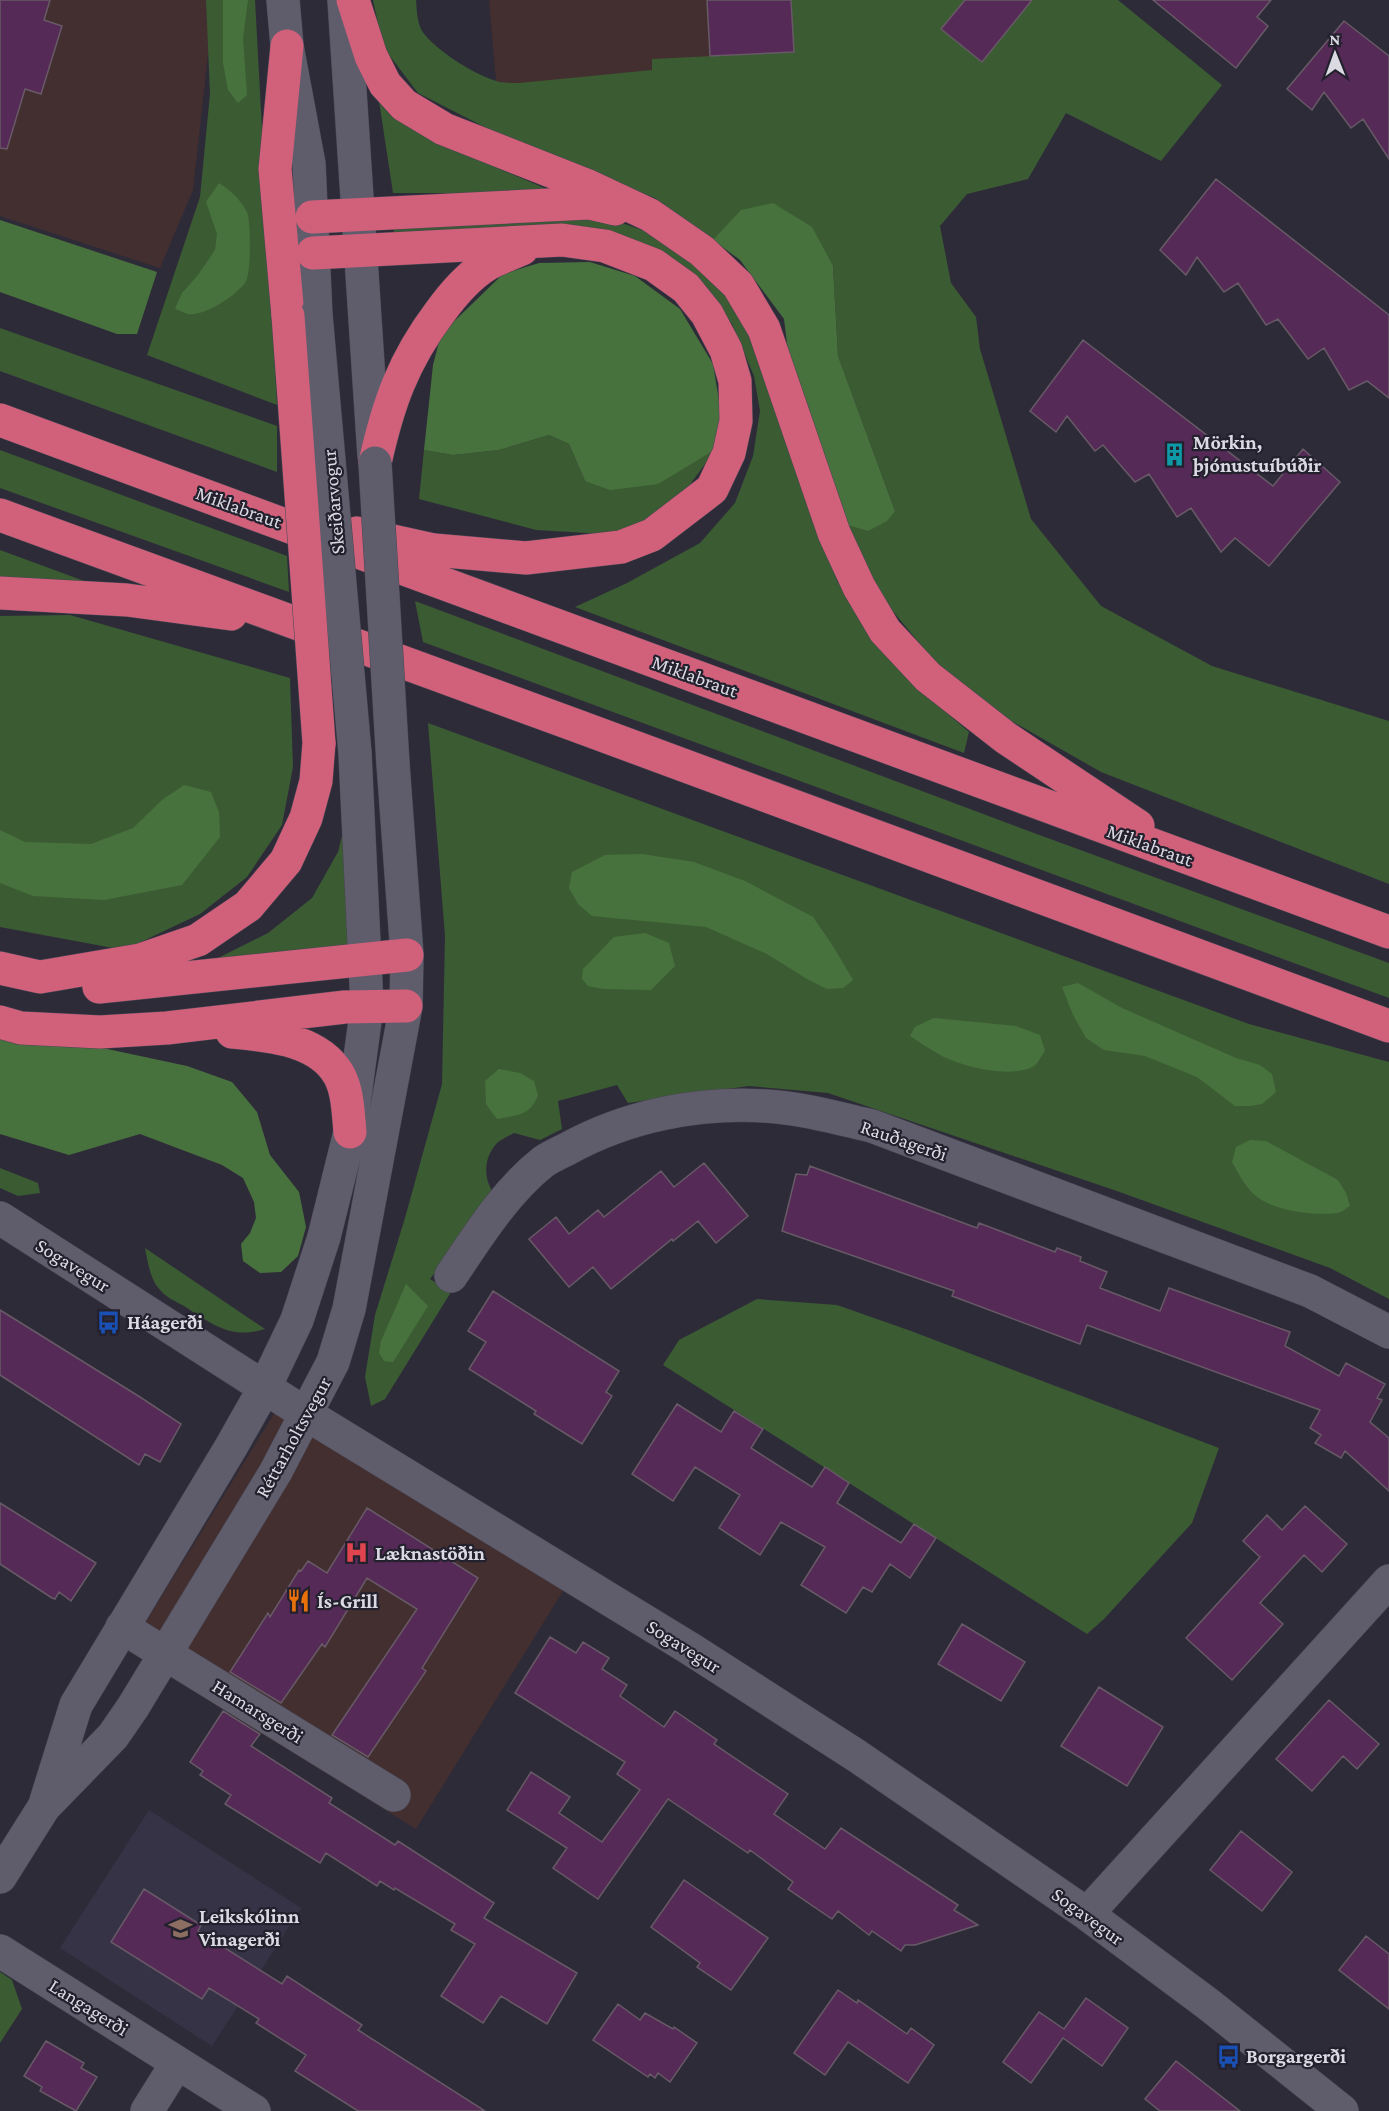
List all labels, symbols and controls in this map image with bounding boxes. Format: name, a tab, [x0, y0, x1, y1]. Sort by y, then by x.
north arrow	[1305, 24, 1365, 84]
text: N	[1329, 31, 1340, 48]
place label: Mörkin, þjónustuíbúðir	[1192, 431, 1321, 477]
building icon: Mörkin, þjónustuíbúðir	[1162, 441, 1188, 467]
street label: Skeiðarvogur	[317, 448, 350, 555]
street label: Miklabraut	[193, 481, 285, 533]
street label: Miklabraut	[649, 650, 741, 702]
street label: Miklabraut	[1104, 819, 1196, 871]
street label: Rauðagerði	[858, 1115, 950, 1166]
street label: Sogavegur	[31, 1234, 114, 1297]
bus stop icon: Háagerði	[96, 1309, 122, 1335]
place label: Háagerði	[127, 1311, 203, 1333]
street label: Réttarholtsvegur	[251, 1373, 336, 1502]
hospital icon: Læknastöðin	[344, 1540, 370, 1566]
place label: Læknastöðin	[375, 1542, 486, 1564]
restaurant icon: Ís-Grill	[286, 1588, 312, 1614]
place label: Ís-Grill	[317, 1590, 378, 1612]
street label: Sogavegur	[642, 1615, 725, 1678]
street label: Hamarsgerði	[208, 1674, 307, 1748]
street label: Sogavegur	[1047, 1883, 1128, 1950]
place label: Leikskólinn Vinagerði	[198, 1905, 300, 1950]
school or university icon: Leikskólinn Vinagerði	[168, 1915, 194, 1941]
street label: Langagerði	[45, 1974, 133, 2041]
bus stop icon: Borgargerði	[1215, 2043, 1241, 2069]
place label: Borgargerði	[1246, 2045, 1346, 2067]

